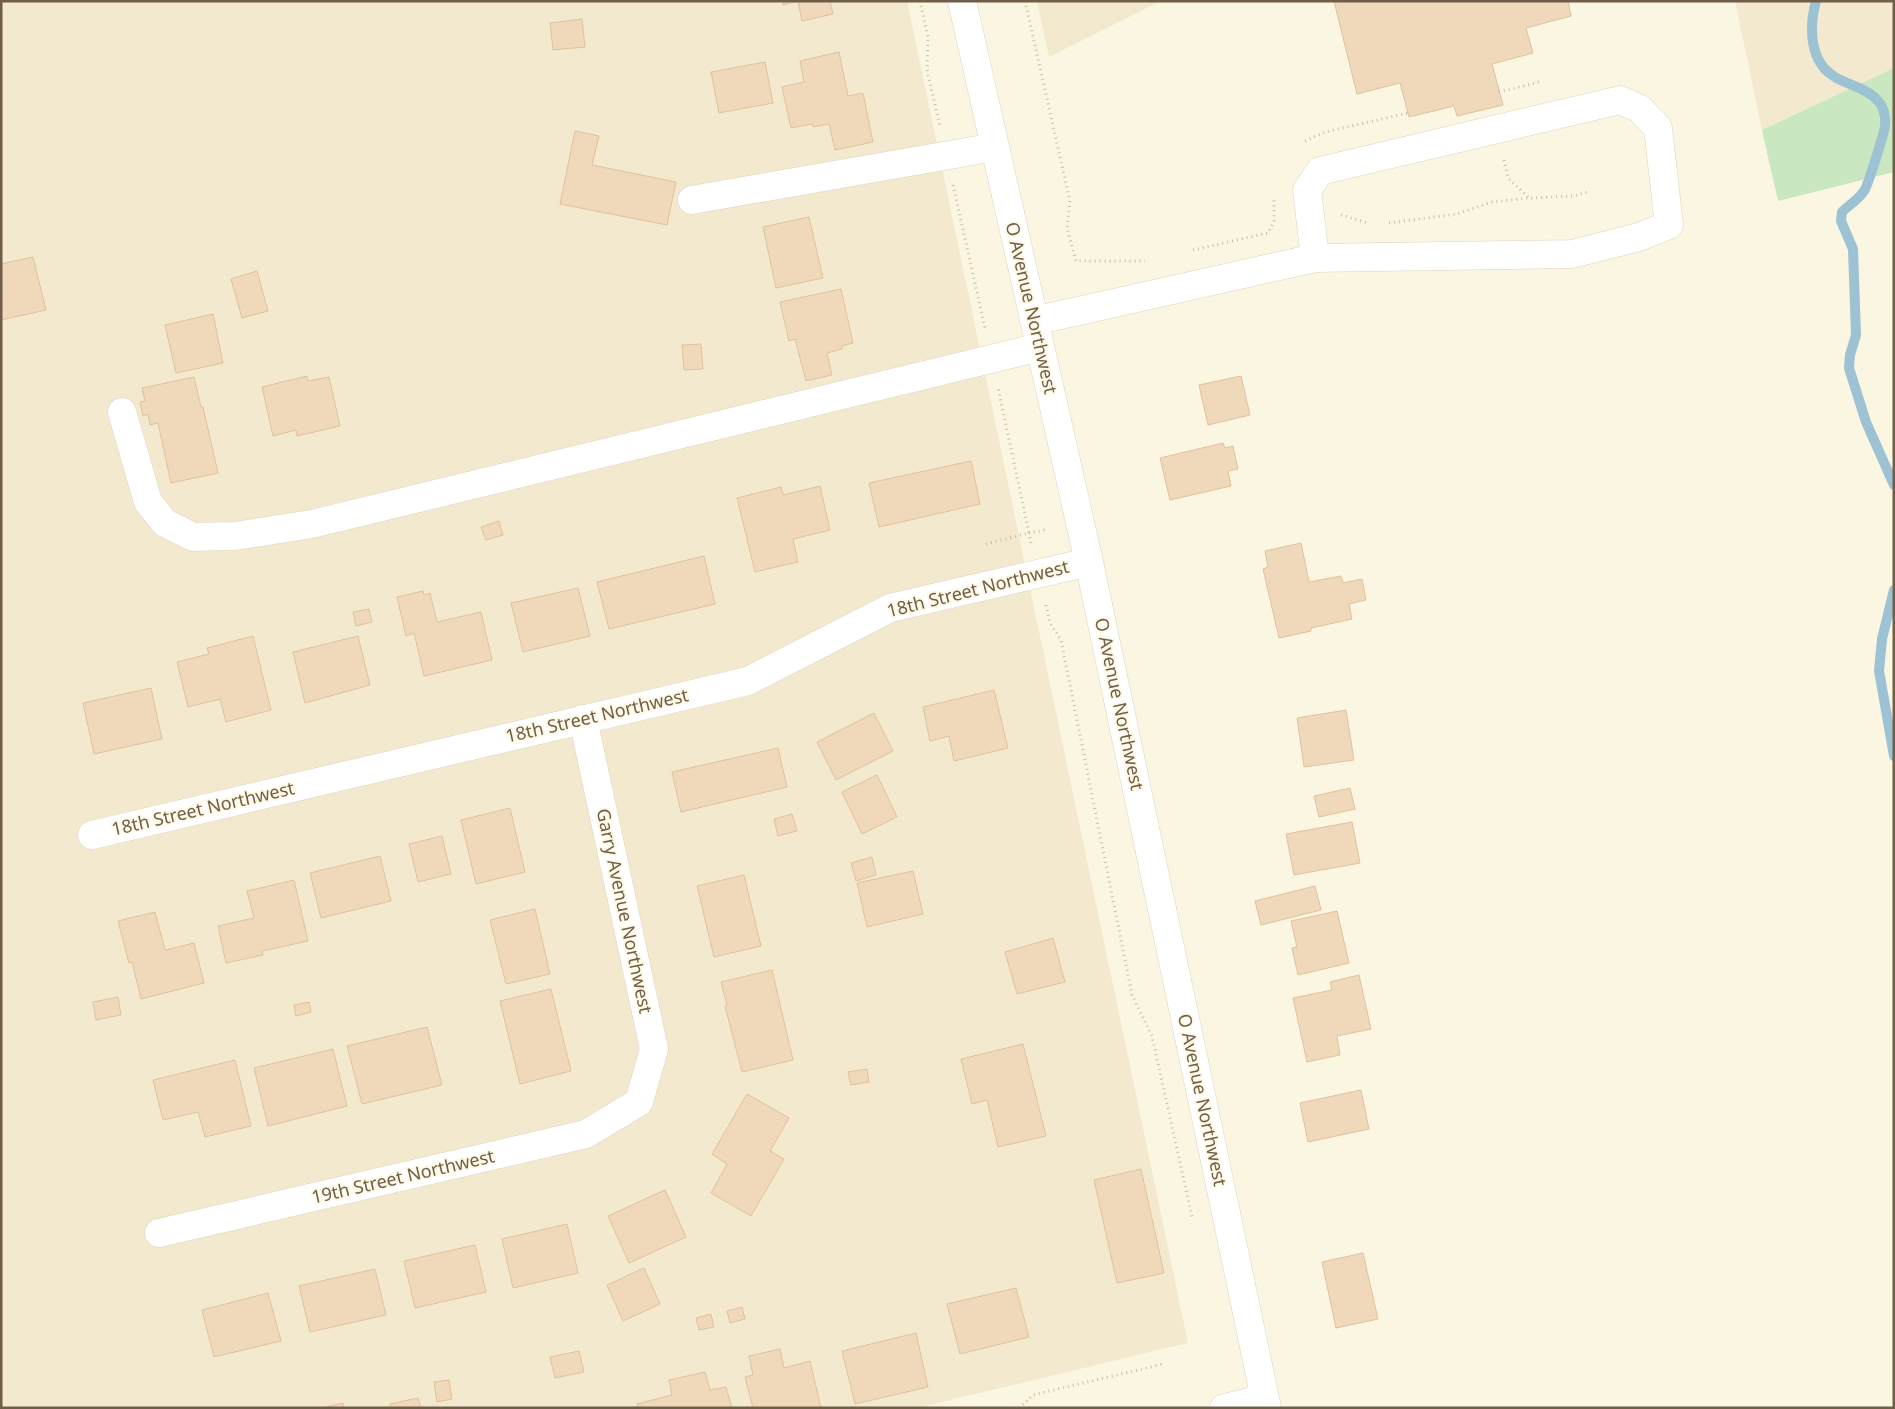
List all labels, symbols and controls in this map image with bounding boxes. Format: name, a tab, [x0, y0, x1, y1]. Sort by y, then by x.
street label: O Avenue Northwest	[1001, 219, 1064, 397]
street label: 18th Street Northwest	[884, 554, 1072, 622]
street label: O Avenue Northwest	[1090, 615, 1150, 793]
street label: 18th Street Northwest	[503, 682, 691, 748]
street label: 18th Street Northwest	[109, 775, 297, 841]
street label: Garry Avenue Northwest	[592, 806, 659, 1016]
street label: O Avenue Northwest	[1173, 1011, 1233, 1189]
street label: 19th Street Northwest	[309, 1143, 497, 1209]

